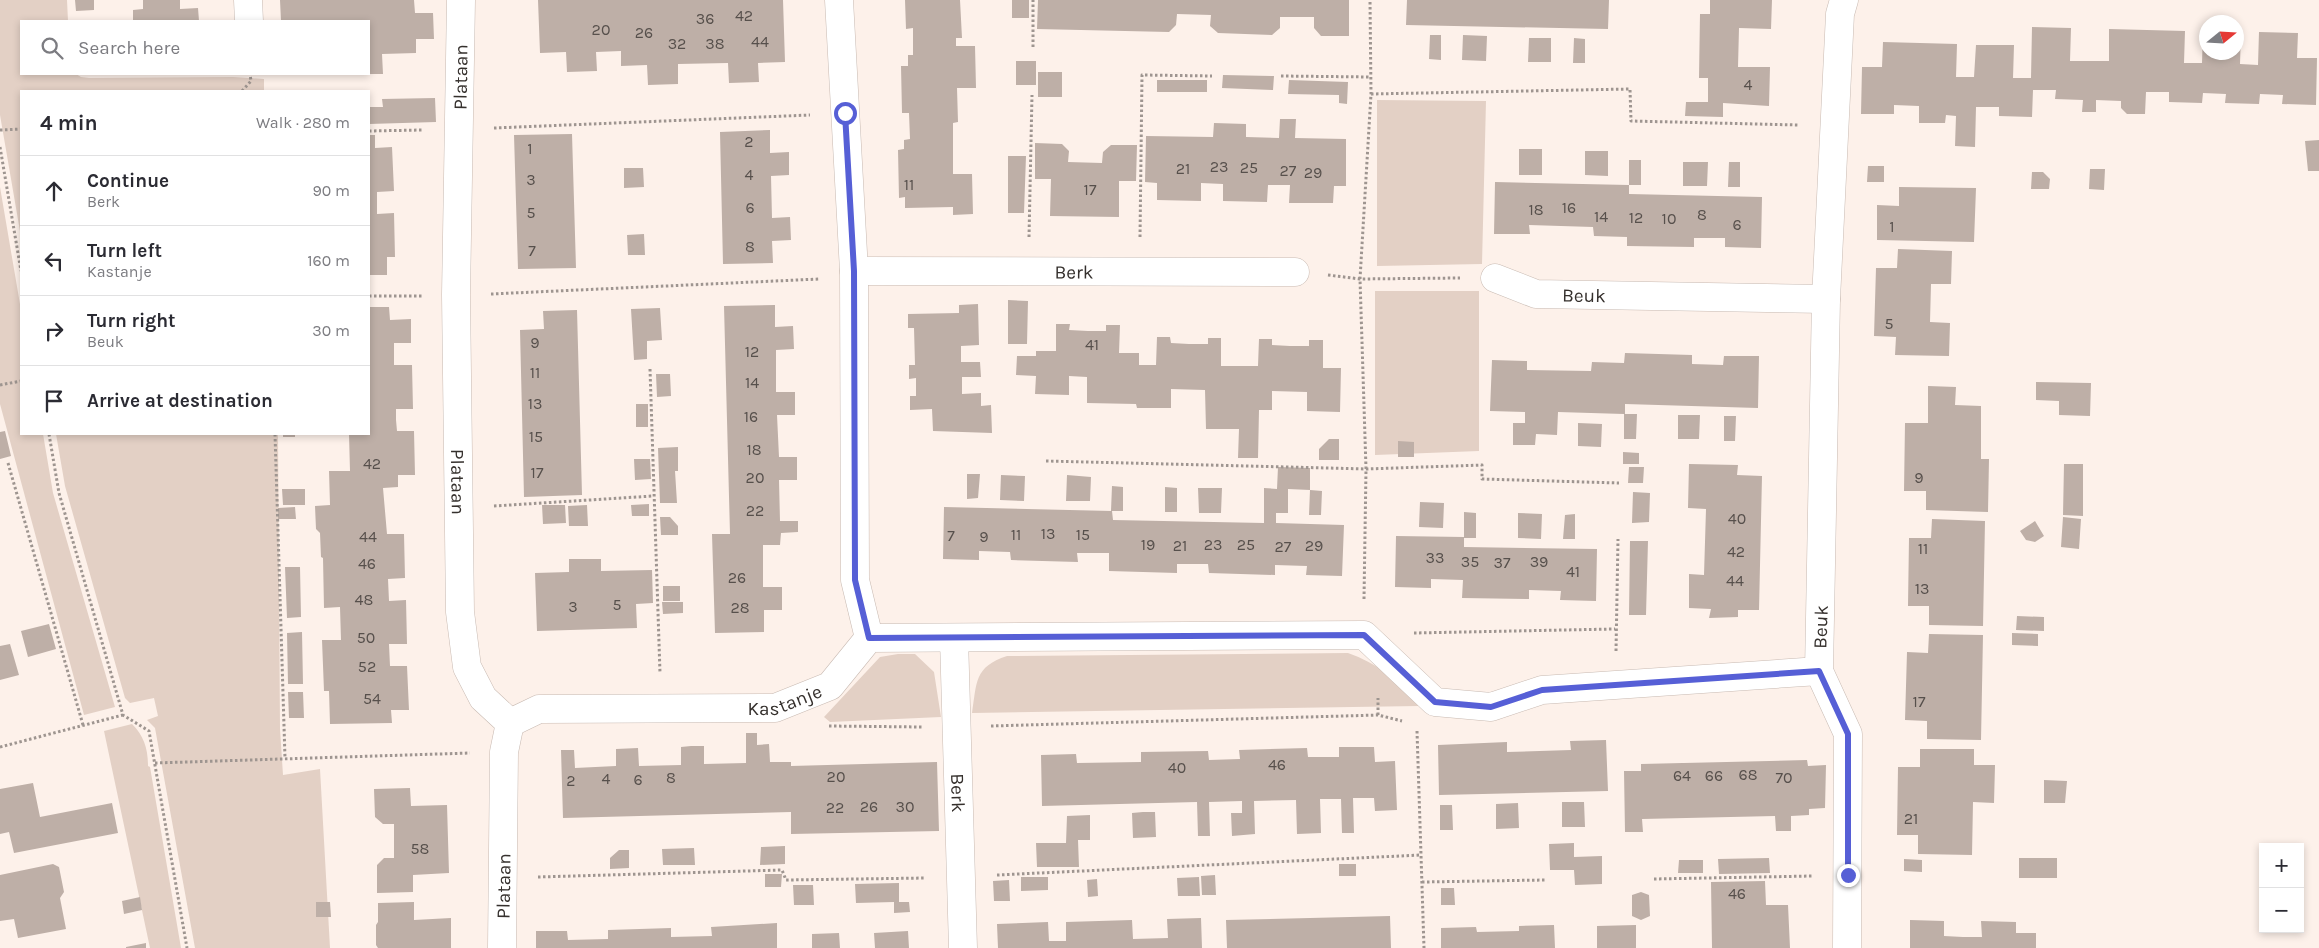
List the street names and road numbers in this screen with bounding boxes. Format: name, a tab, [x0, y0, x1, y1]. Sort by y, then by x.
street label: Plataan	[449, 44, 473, 110]
street label: Berk	[1054, 261, 1094, 284]
street label: Beuk	[1562, 284, 1606, 307]
street label: Plataan	[446, 449, 469, 515]
street label: Beuk	[1809, 604, 1833, 649]
street label: Kastanje	[747, 680, 825, 720]
street label: Berk	[946, 773, 969, 813]
street label: Plataan	[492, 853, 516, 919]

